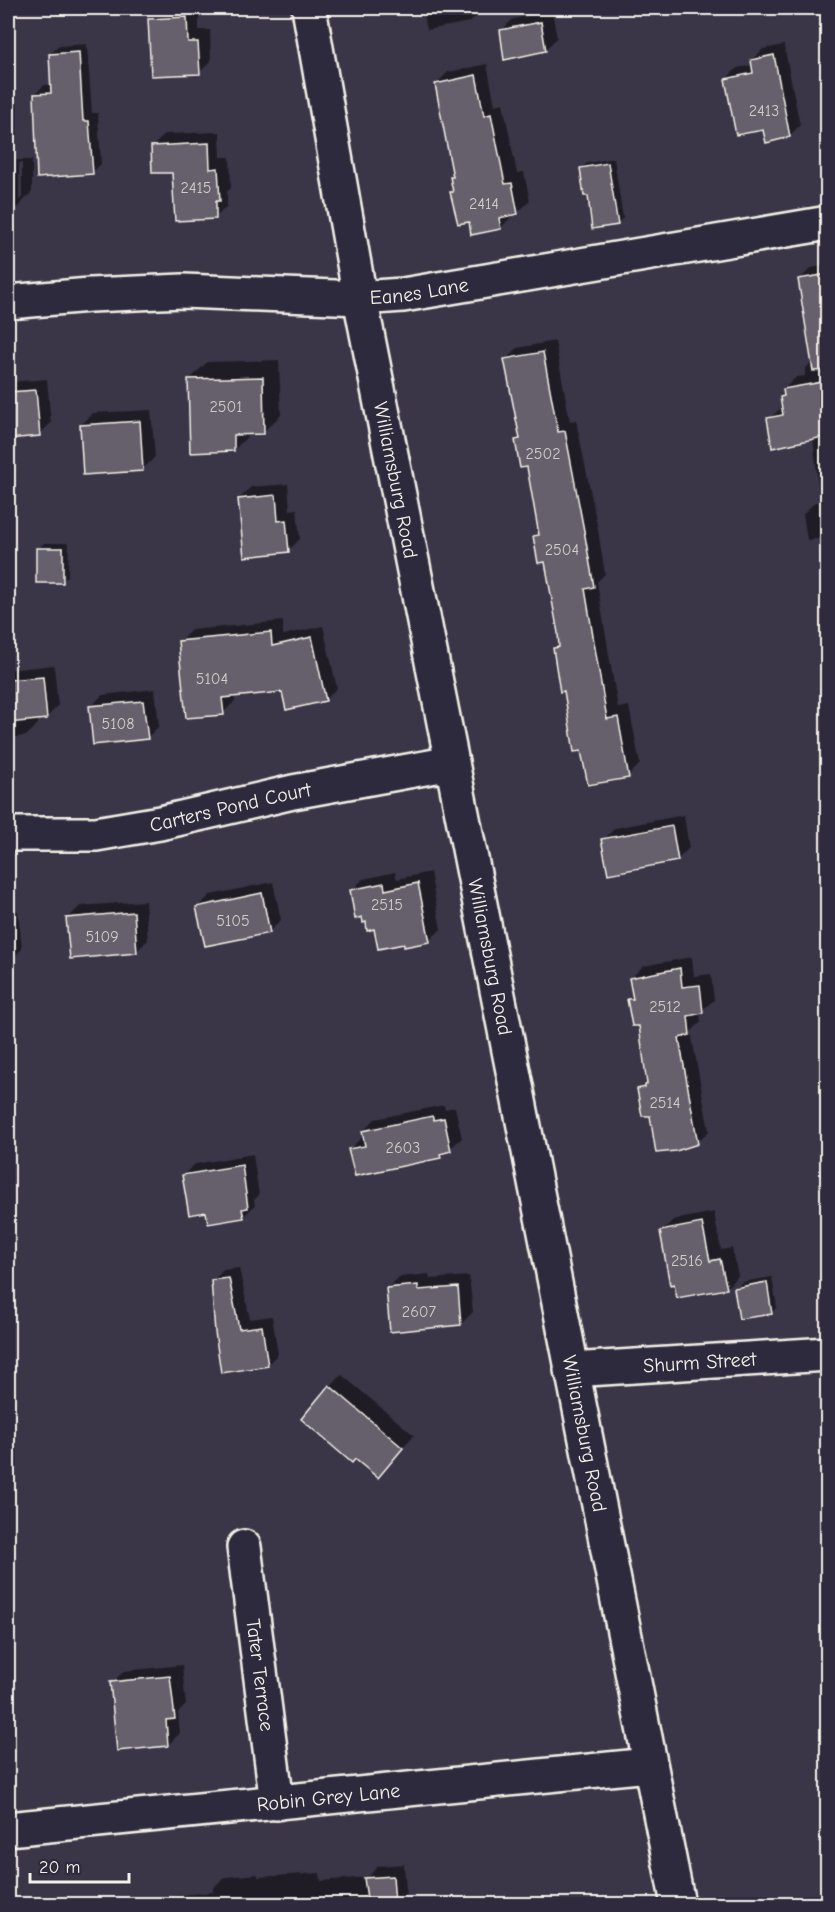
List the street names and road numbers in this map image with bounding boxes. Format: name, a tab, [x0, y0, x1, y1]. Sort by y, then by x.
street label: Eanes Lane	[369, 273, 470, 309]
street label: Williamsburg Road	[369, 400, 422, 560]
street label: Carters Pond Court	[148, 778, 314, 837]
street label: Williamsburg Road	[463, 877, 517, 1037]
street label: Shurm Street	[643, 1347, 758, 1377]
street label: Williamsburg Road	[558, 1353, 611, 1514]
street label: Tater Terrace	[241, 1617, 279, 1733]
street label: Robin Grey Lane	[256, 1779, 401, 1816]

